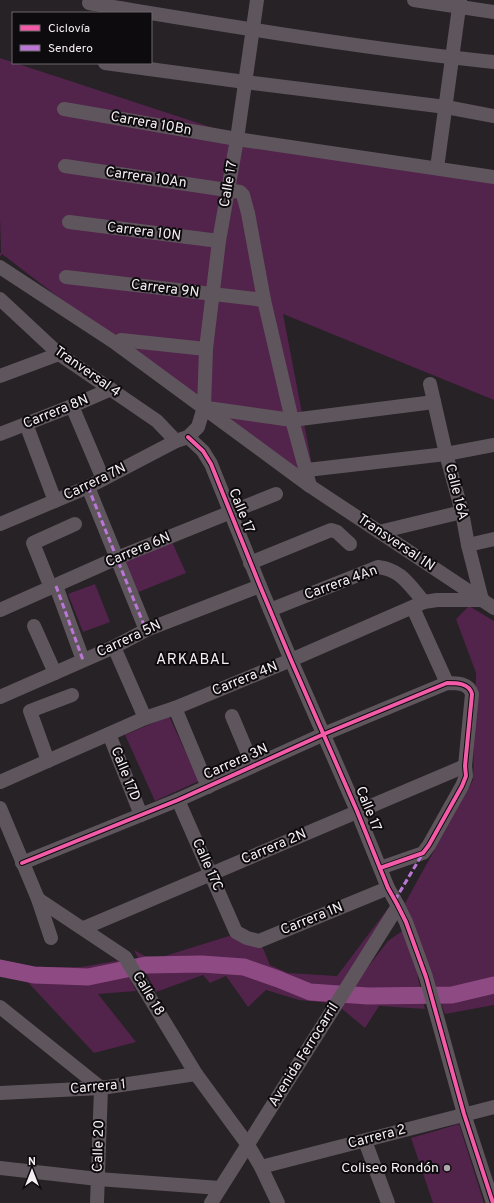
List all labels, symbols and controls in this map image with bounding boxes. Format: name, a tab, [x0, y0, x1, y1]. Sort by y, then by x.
legend	[12, 12, 152, 64]
text: Ciclovía	[48, 21, 90, 37]
text: Sendero	[48, 41, 93, 57]
street label: Carrera 10Bn	[109, 109, 193, 139]
street label: Calle 17	[217, 159, 241, 209]
street label: Carrera 10An	[104, 164, 188, 192]
street label: Carrera 10N	[106, 219, 182, 245]
street label: Carrera 9N	[130, 276, 200, 302]
street label: Tranversal 4	[51, 343, 123, 401]
street label: Carrera 8N	[21, 391, 91, 433]
street label: Carrera 7N	[61, 460, 129, 504]
street label: Calle 16A	[441, 462, 471, 522]
street label: Calle 17	[224, 486, 258, 536]
street label: Transversal 1N	[354, 511, 438, 575]
street label: Carrera 6N	[103, 529, 173, 571]
street label: Carrera 4An	[302, 562, 380, 604]
street label: Carrera 5N	[94, 617, 164, 661]
district label: ARKABAL	[156, 651, 230, 670]
street label: Carrera 4N	[210, 658, 280, 700]
street label: Carrera 3N	[201, 740, 271, 784]
street label: Calle 17D	[107, 745, 143, 803]
street label: Calle 17	[351, 784, 385, 834]
street label: Carrera 2N	[239, 826, 309, 868]
street label: Calle 17C	[188, 836, 226, 894]
street label: Carrera 1N	[278, 899, 346, 939]
street label: Calle 18	[128, 969, 168, 1019]
street label: Avenida Ferrocarril	[265, 1000, 343, 1110]
street label: Carrera 1	[69, 1076, 127, 1098]
street label: Calle 20	[90, 1120, 108, 1172]
street label: Carrera 2	[346, 1121, 408, 1153]
north arrow	[12, 1151, 52, 1191]
text: N	[28, 1155, 36, 1169]
place label: Coliseo Rondón	[341, 1160, 439, 1177]
marker: Coliseo Rondón	[442, 1163, 452, 1173]

